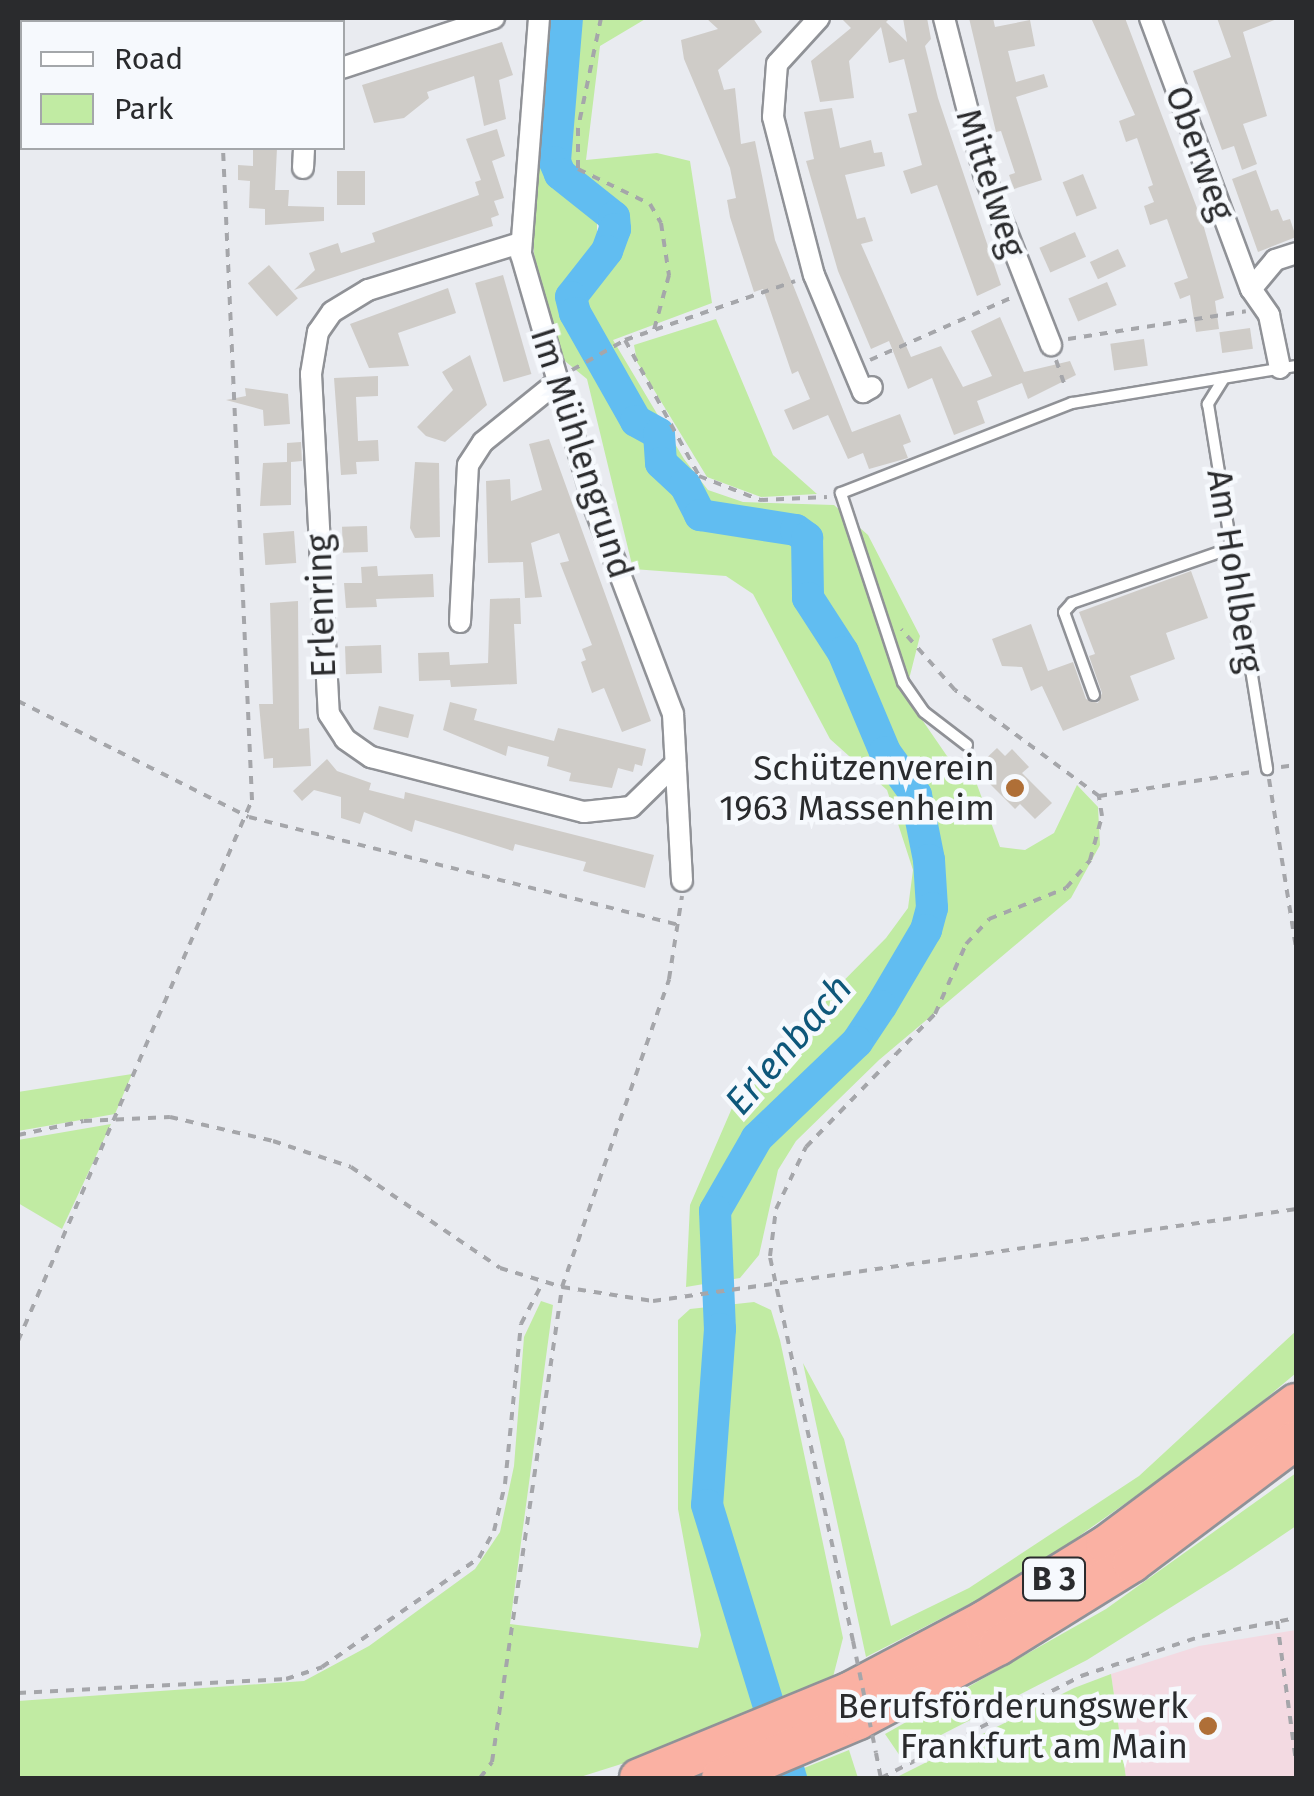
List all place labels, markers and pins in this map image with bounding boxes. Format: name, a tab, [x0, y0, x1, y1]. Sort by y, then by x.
place label: Schützenverein 1963 Massenheim	[719, 747, 995, 829]
marker: Schützenverein 1963 Massenheim	[1004, 777, 1026, 799]
place label: Berufsförderungswerk Frankfurt am Main	[838, 1685, 1188, 1767]
marker: Berufsförderungswerk Frankfurt am Main	[1197, 1715, 1219, 1737]

